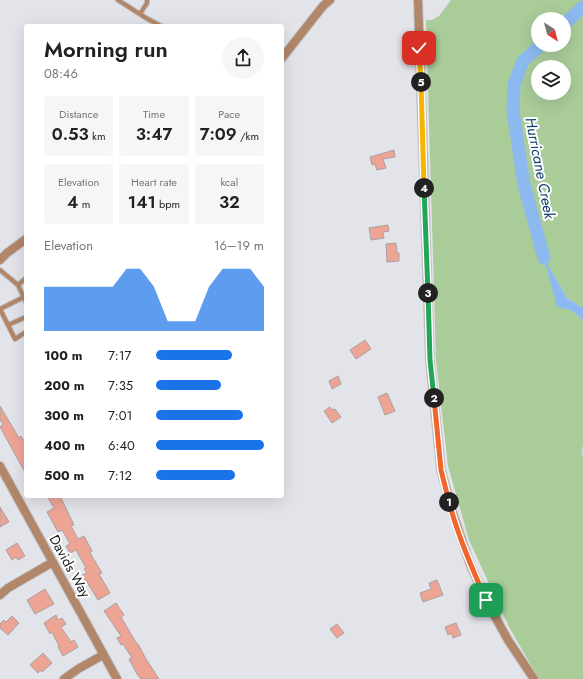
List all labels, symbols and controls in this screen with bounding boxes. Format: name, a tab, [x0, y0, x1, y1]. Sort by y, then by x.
north arrow	[531, 12, 571, 52]
map controls	[531, 12, 571, 100]
pin	[402, 31, 436, 65]
text: Morning run	[44, 33, 168, 65]
button: share	[222, 37, 264, 79]
icon: check	[408, 37, 430, 59]
button: layers	[531, 60, 571, 100]
text: 08:46	[44, 64, 78, 83]
pin: 5	[411, 72, 431, 92]
text: 5	[417, 74, 425, 90]
text: Distance	[59, 106, 98, 122]
text: Time	[143, 106, 165, 122]
text: Pace	[218, 106, 240, 122]
water label: Hurricane Creek	[519, 115, 561, 221]
text: 0.53	[52, 122, 89, 146]
text: 3:47	[136, 122, 172, 146]
text: 7:09	[200, 122, 237, 146]
text: km	[89, 128, 106, 144]
text: /km	[237, 128, 259, 144]
text: Elevation	[58, 174, 99, 190]
text: Heart rate	[131, 174, 177, 190]
text: kcal	[220, 174, 238, 190]
pin: 4	[414, 178, 434, 198]
text: 4	[420, 180, 428, 196]
text: 4	[67, 190, 78, 214]
text: 141	[128, 190, 156, 214]
text: 32	[219, 190, 240, 214]
text: m	[78, 196, 90, 212]
text: bpm	[156, 196, 180, 212]
text: Elevation	[44, 236, 93, 255]
text: 16–19 m	[214, 236, 264, 255]
pin: 3	[418, 283, 438, 303]
text: 3	[425, 285, 431, 301]
text: 100 m	[44, 346, 82, 365]
text: 7:17	[108, 346, 131, 365]
text: 200 m	[44, 376, 84, 395]
text: 7:35	[108, 376, 133, 395]
pin: 2	[424, 388, 444, 408]
text: 2	[430, 390, 438, 406]
text: 300 m	[44, 406, 84, 425]
text: 7:01	[108, 406, 132, 425]
text: 400 m	[44, 436, 85, 455]
text: 6:40	[108, 436, 135, 455]
text: 500 m	[44, 466, 84, 485]
text: 7:12	[108, 466, 132, 485]
pin: 1	[439, 492, 459, 512]
text: 1	[446, 494, 452, 510]
street label: Davids Way	[45, 531, 96, 602]
pin	[469, 583, 503, 617]
icon: arrive	[475, 589, 497, 611]

